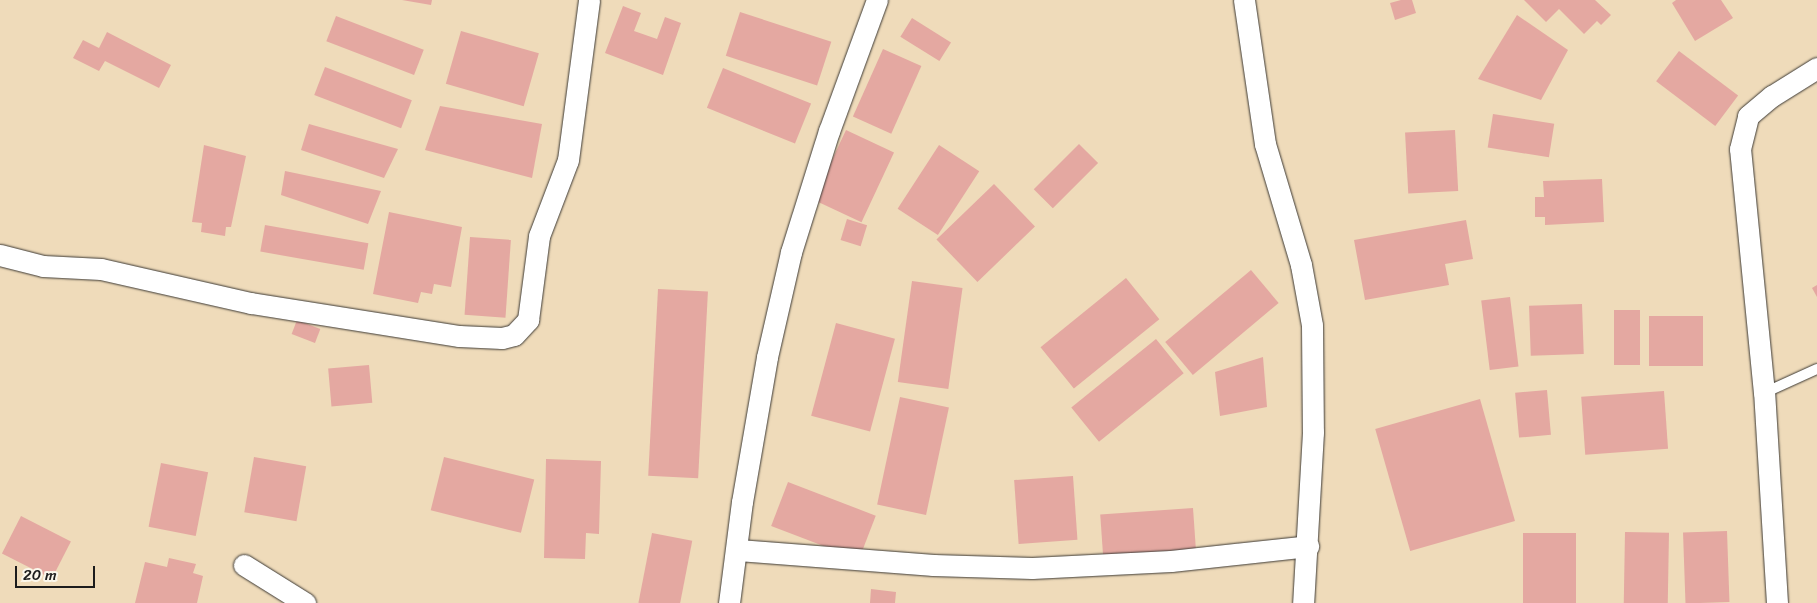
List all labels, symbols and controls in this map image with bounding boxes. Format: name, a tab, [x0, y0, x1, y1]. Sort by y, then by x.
scale bar	[18, 556, 98, 588]
text: 20 m	[23, 562, 57, 588]

